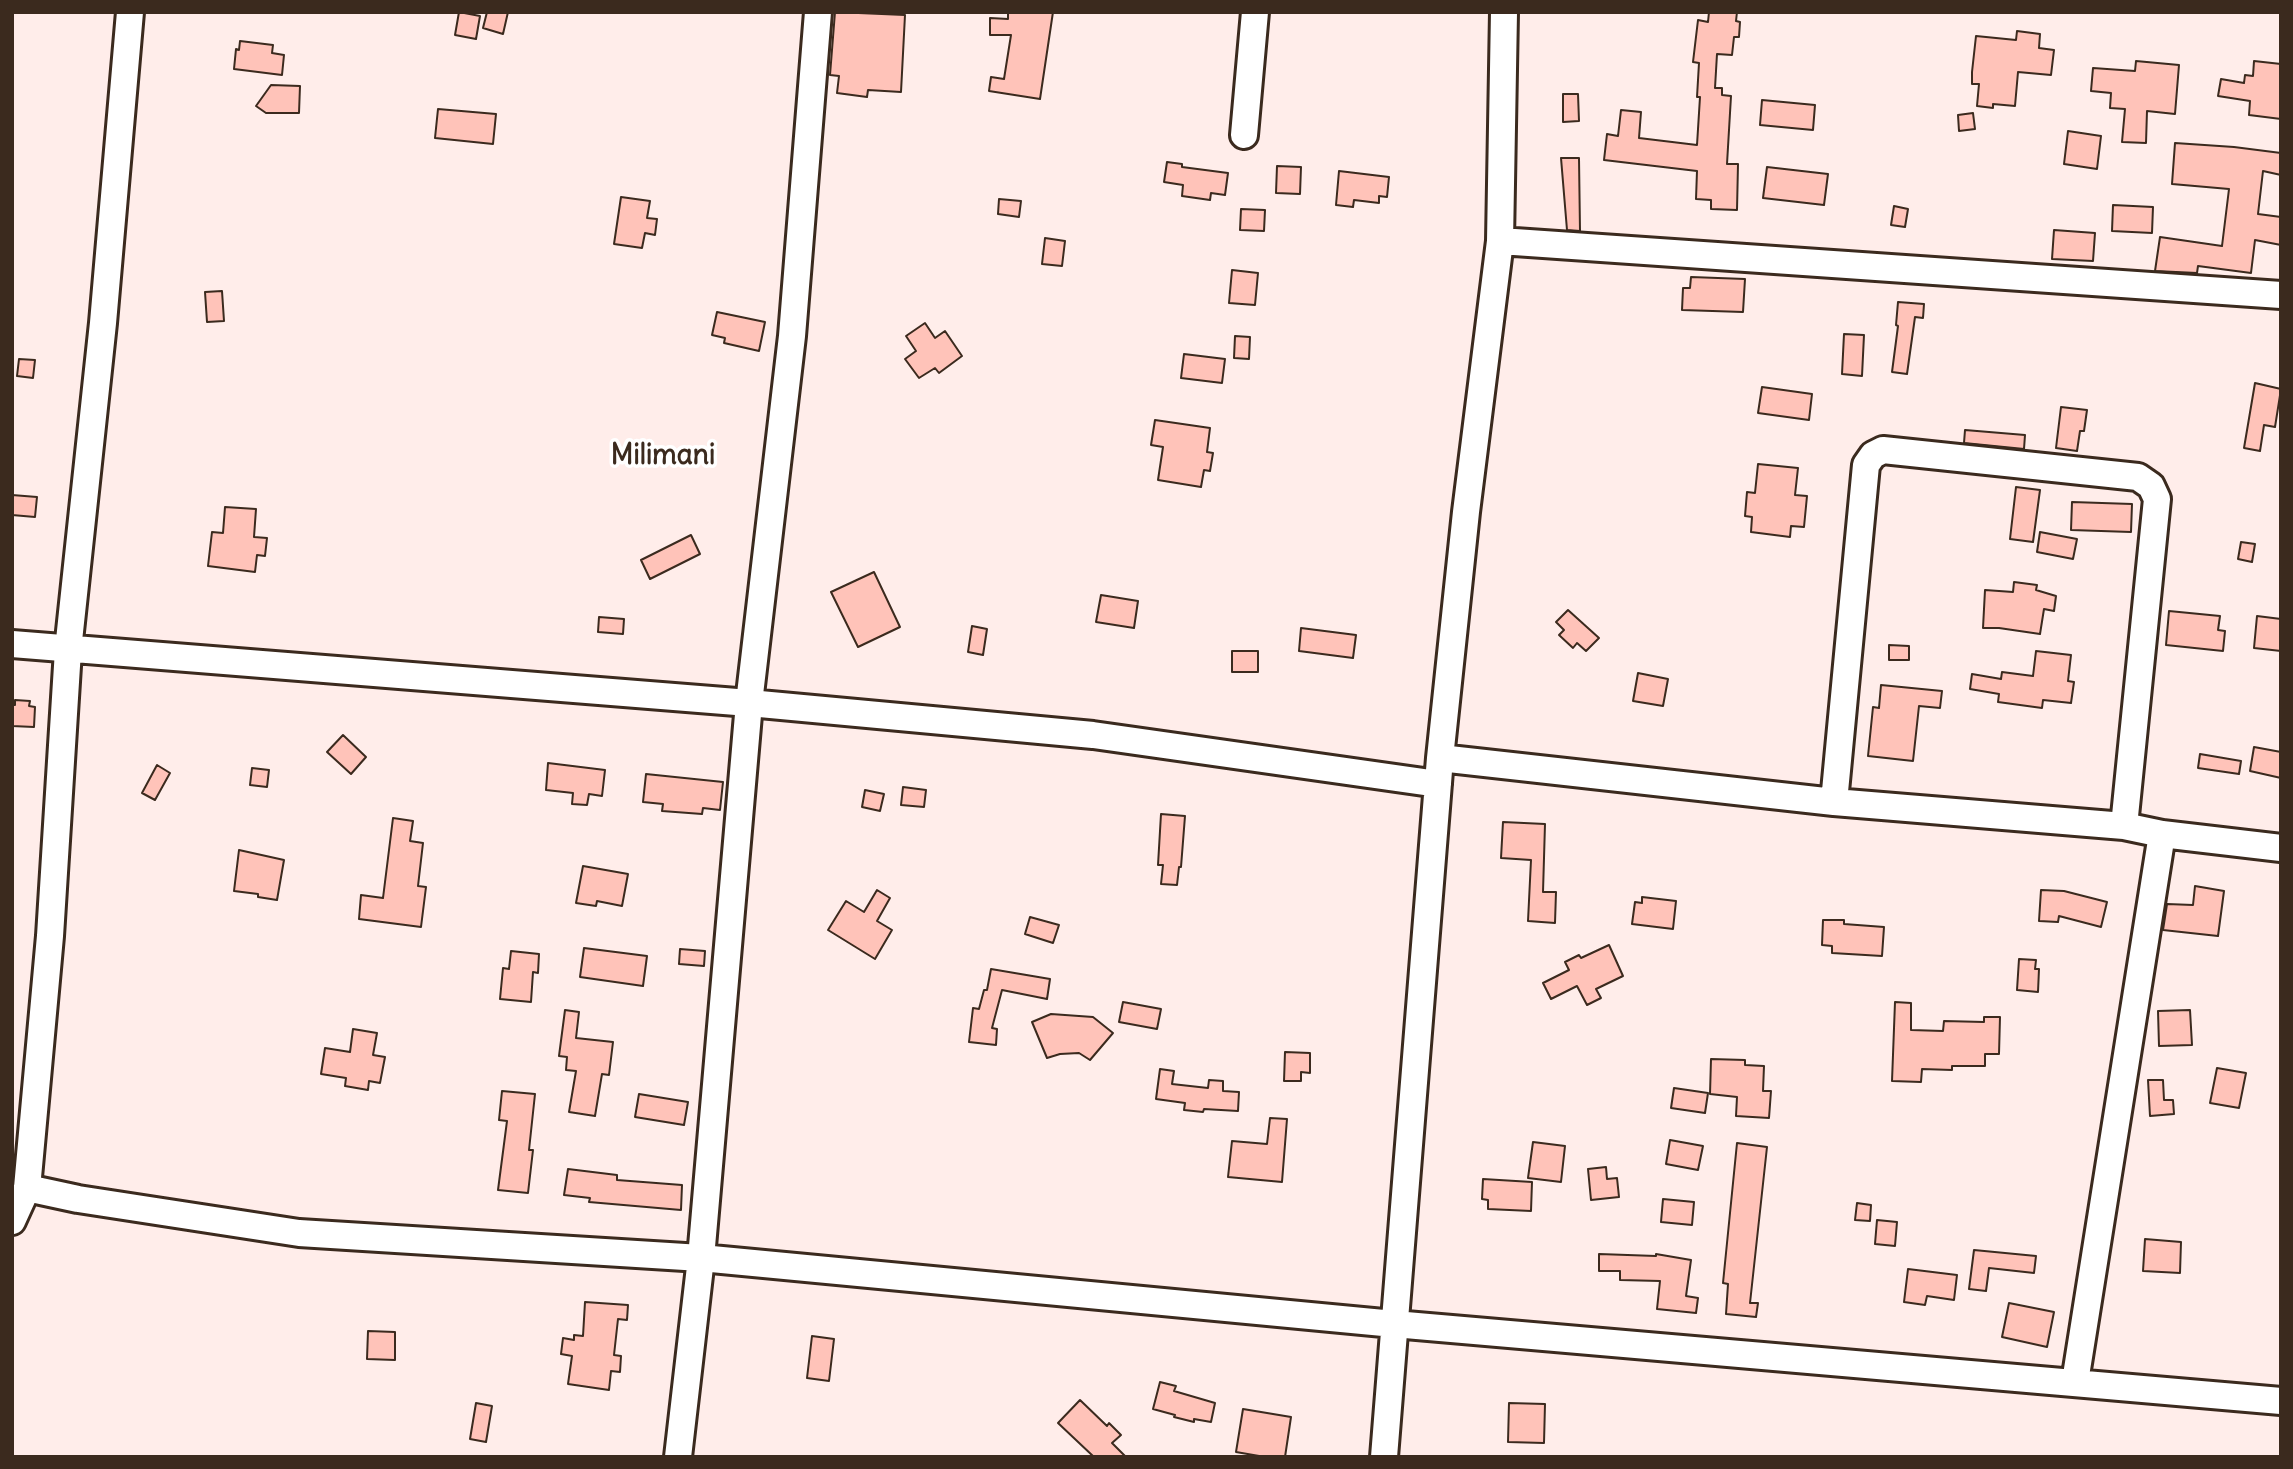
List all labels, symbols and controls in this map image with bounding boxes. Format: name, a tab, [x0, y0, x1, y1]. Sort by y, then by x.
district label: Milimani	[611, 439, 715, 473]

